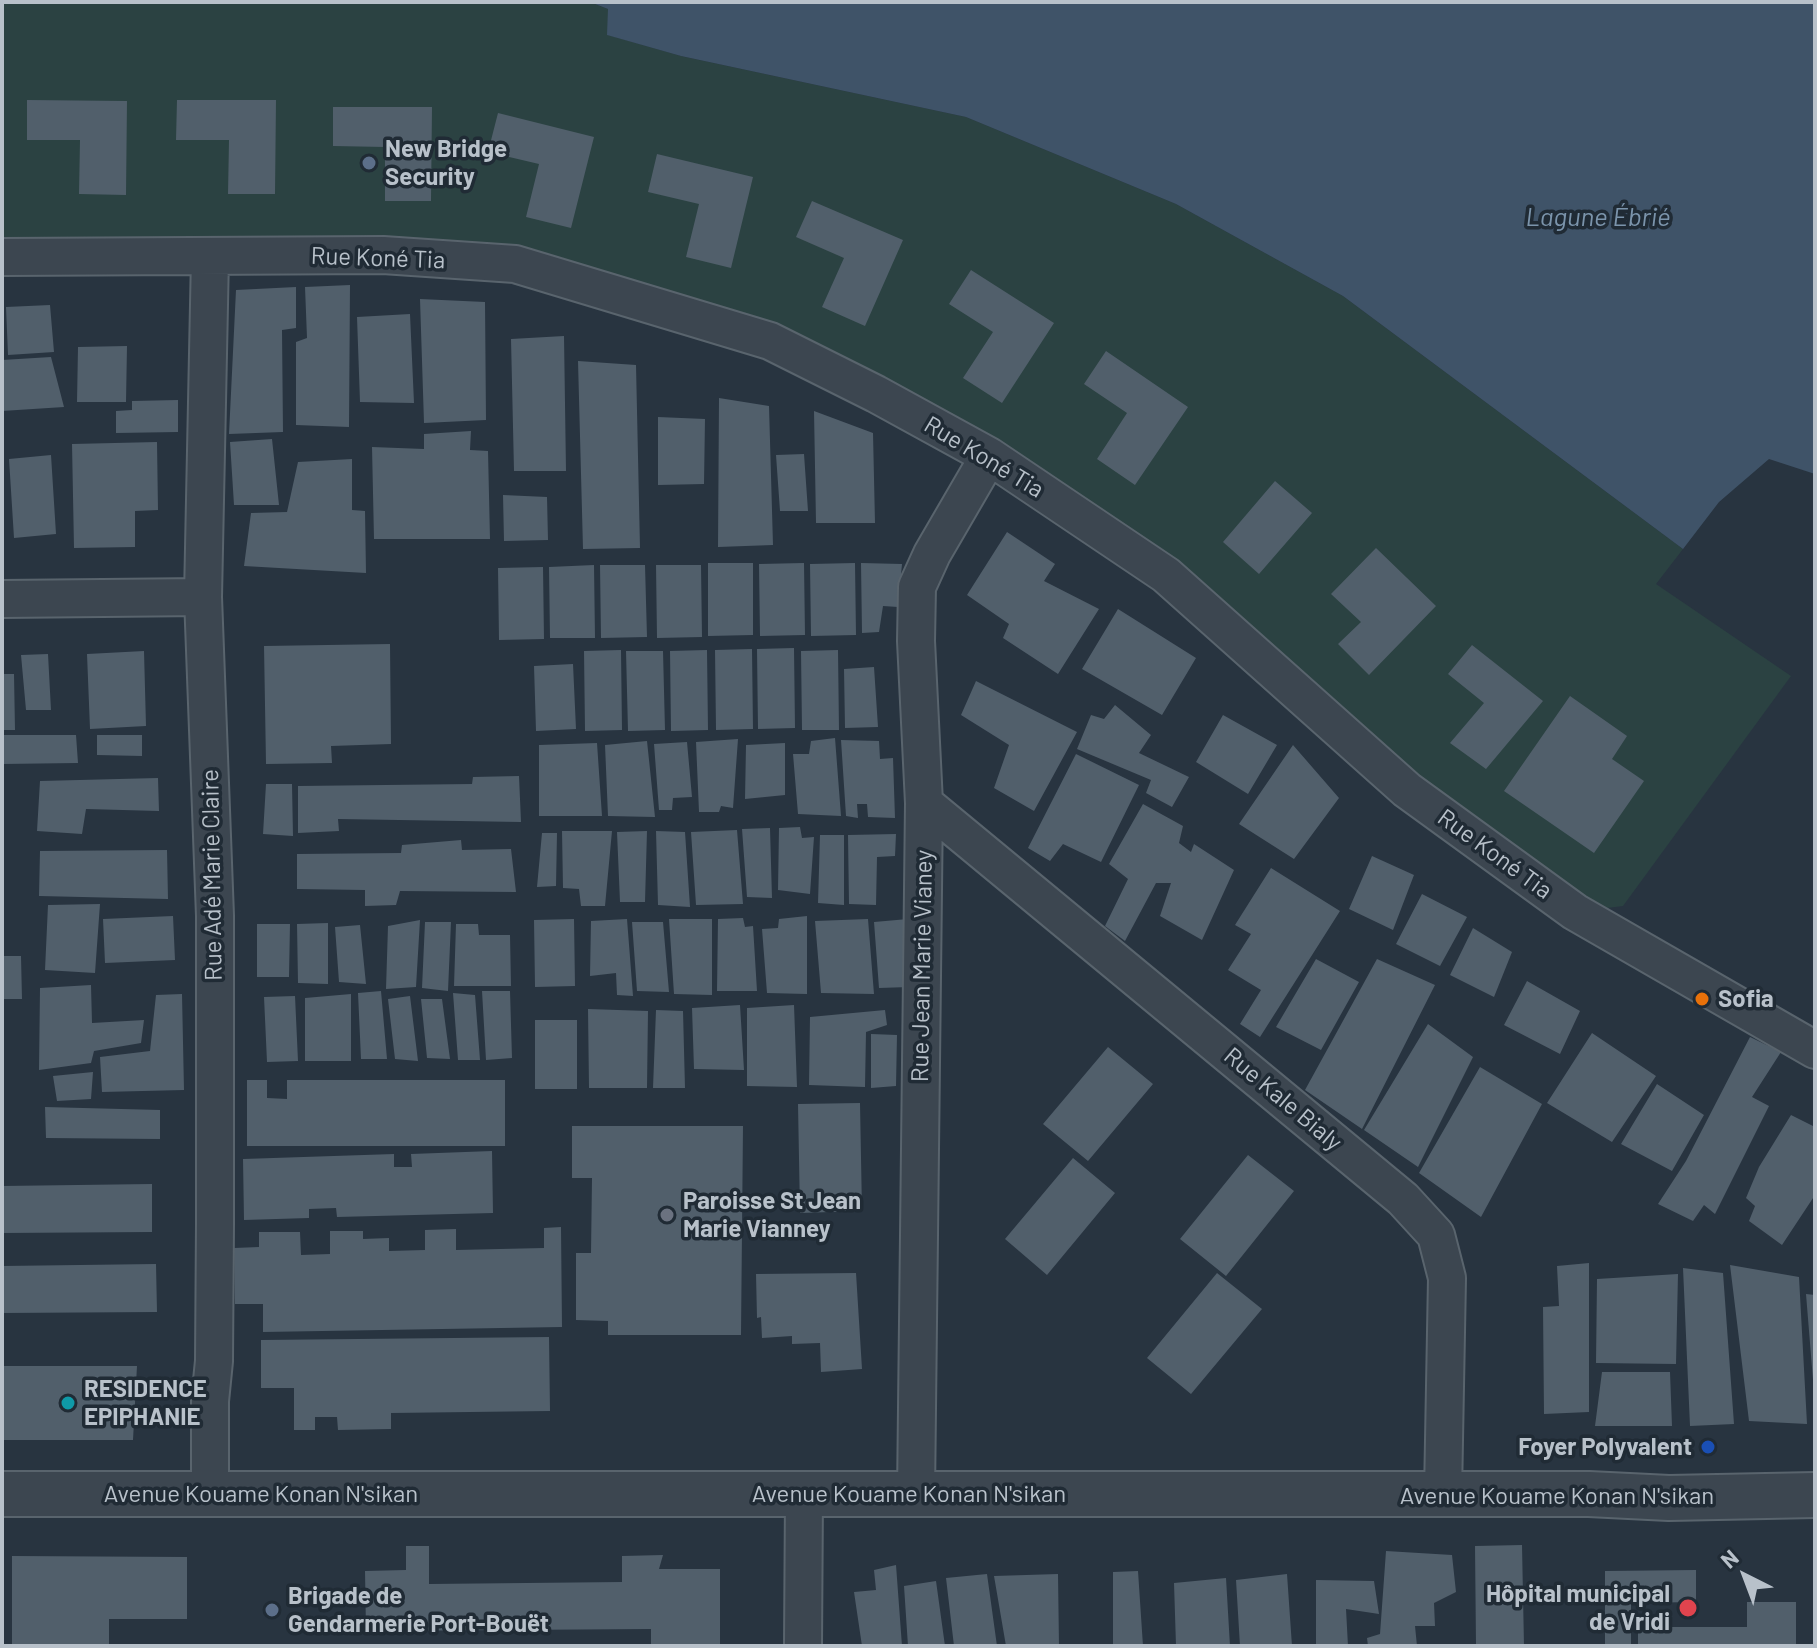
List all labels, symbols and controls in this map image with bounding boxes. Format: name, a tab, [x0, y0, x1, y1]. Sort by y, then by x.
place label: New Bridge Security	[385, 135, 507, 191]
marker: New Bridge Security	[360, 154, 378, 172]
water label: Lagune Ébrié	[1525, 201, 1671, 233]
street label: Rue Koné Tia	[310, 241, 446, 275]
street label: Rue Koné Tia	[919, 410, 1049, 504]
street label: Rue Adé Marie Claire	[196, 769, 228, 981]
street label: Rue Koné Tia	[1432, 803, 1558, 905]
street label: Rue Jean Marie Vianey	[906, 850, 938, 1082]
place label: Sofia	[1718, 985, 1774, 1013]
marker: Sofia	[1693, 990, 1711, 1008]
street label: Rue Kale Bialy	[1218, 1041, 1348, 1157]
place label: Paroisse St Jean Marie Vianney	[683, 1187, 861, 1243]
marker: Paroisse St Jean Marie Vianney	[658, 1206, 676, 1224]
place label: RESIDENCE EPIPHANIE	[84, 1375, 207, 1431]
marker: RESIDENCE EPIPHANIE	[59, 1394, 77, 1412]
place label: Foyer Polyvalent	[1518, 1433, 1692, 1461]
marker: Foyer Polyvalent	[1699, 1438, 1717, 1456]
street label: Avenue Kouame Konan N'sikan	[104, 1480, 418, 1508]
street label: Avenue Kouame Konan N'sikan	[752, 1480, 1066, 1508]
street label: Avenue Kouame Konan N'sikan	[1400, 1482, 1714, 1510]
north arrow	[1705, 1536, 1785, 1616]
text: N	[1715, 1544, 1743, 1573]
place label: Hôpital municipal de Vridi	[1486, 1580, 1670, 1636]
place label: Brigade de Gendarmerie Port-Bouët	[288, 1582, 549, 1638]
marker: Hôpital municipal de Vridi	[1677, 1597, 1699, 1619]
marker: Brigade de Gendarmerie Port-Bouët	[263, 1601, 281, 1619]

